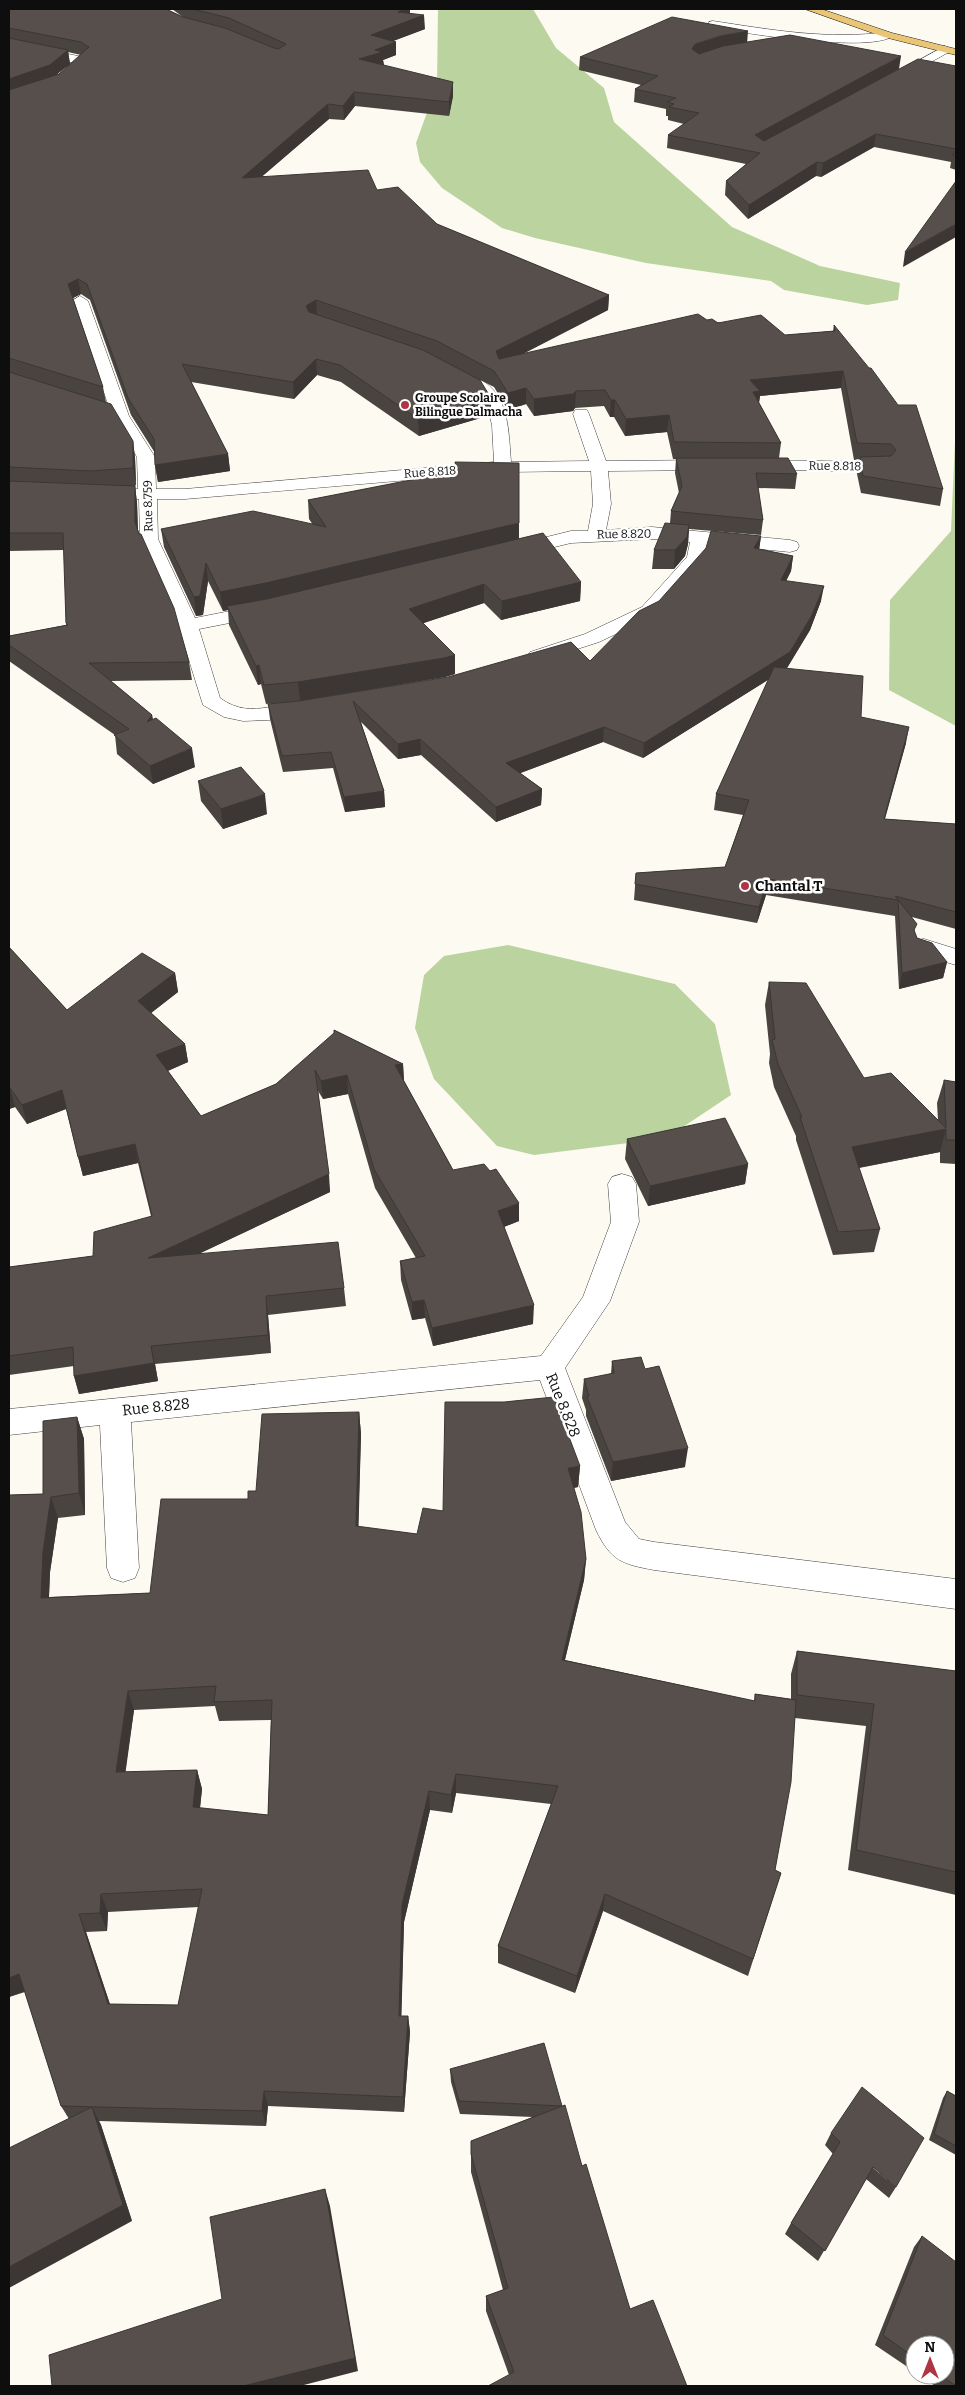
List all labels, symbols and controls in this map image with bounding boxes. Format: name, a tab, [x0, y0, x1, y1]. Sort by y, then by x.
place label: Groupe Scolaire Bilingue Dalmacha	[415, 391, 523, 419]
marker: Groupe Scolaire Bilingue Dalmacha	[399, 399, 411, 411]
street label: Rue 8.818	[809, 459, 861, 473]
street label: Rue 8.818	[403, 463, 457, 481]
street label: Rue 8.759	[141, 480, 155, 532]
street label: Rue 8.820	[596, 527, 652, 541]
place label: Chantal T	[755, 877, 822, 895]
marker: Chantal T	[739, 880, 751, 892]
street label: Rue 8.828	[542, 1370, 584, 1440]
street label: Rue 8.828	[121, 1395, 191, 1419]
north arrow	[905, 2335, 955, 2385]
text: N	[925, 2339, 936, 2356]

